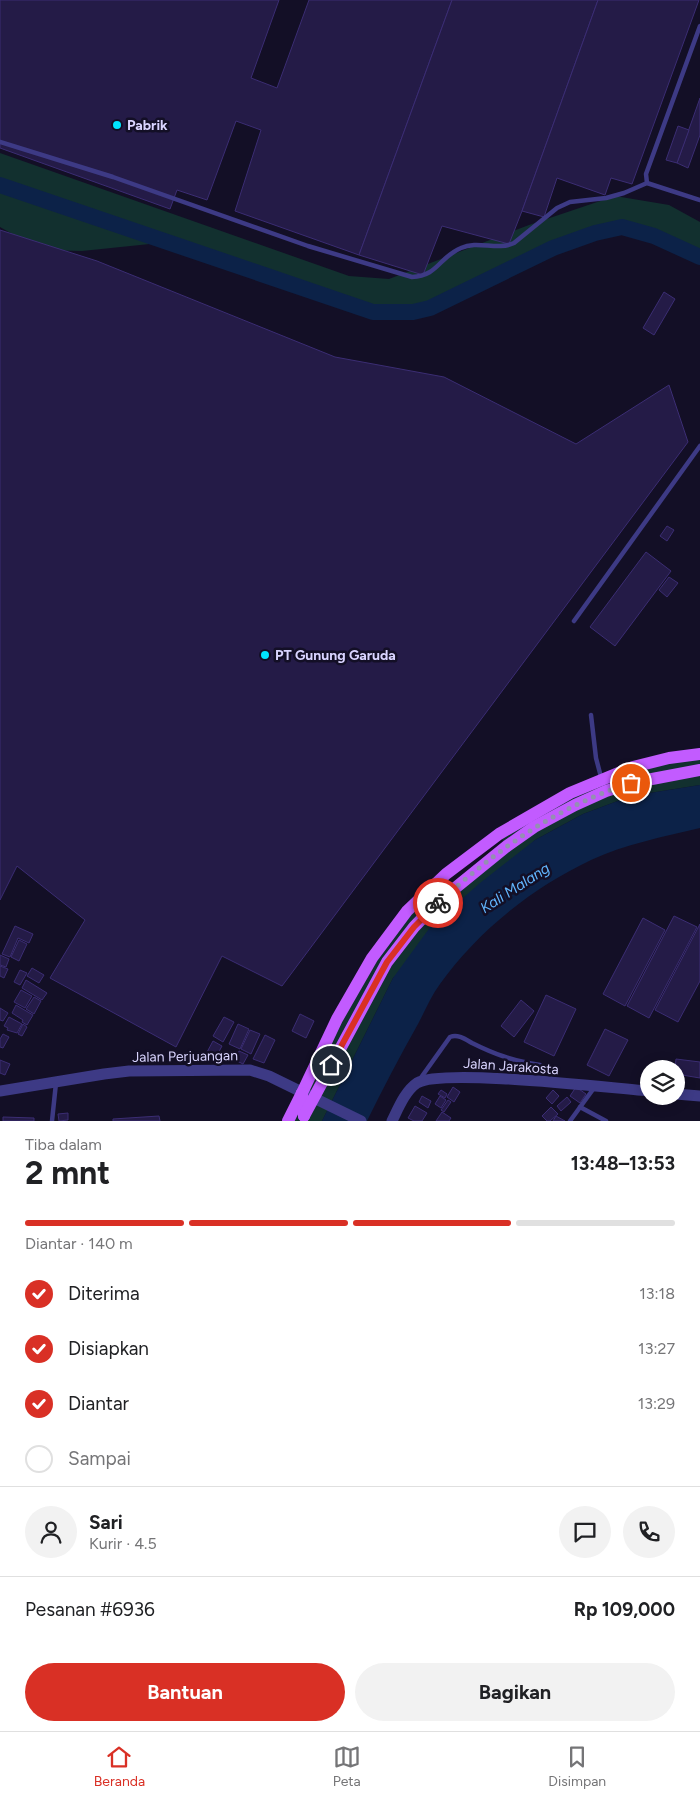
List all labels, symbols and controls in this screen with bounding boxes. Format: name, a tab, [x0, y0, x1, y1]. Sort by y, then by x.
place label: Pabrik	[127, 117, 168, 134]
marker: Pabrik	[111, 119, 123, 131]
place label: PT Gunung Garuda	[275, 647, 396, 664]
marker: PT Gunung Garuda	[259, 649, 271, 661]
pin	[610, 762, 652, 804]
icon: bag	[617, 769, 645, 797]
water label: Kali Malang	[477, 859, 553, 917]
courier	[413, 878, 463, 928]
icon: bike	[424, 889, 452, 917]
pin	[310, 1044, 352, 1086]
street label: Jalan Perjuangan	[132, 1047, 238, 1066]
icon: home	[317, 1051, 345, 1079]
street label: Jalan Jarakosta	[463, 1055, 559, 1078]
map controls	[640, 1060, 685, 1105]
button: layers	[640, 1060, 685, 1105]
text: Tiba dalam	[25, 1135, 102, 1154]
text: 13:48–13:53	[571, 1152, 675, 1175]
text: 2 mnt	[25, 1154, 110, 1192]
text: Diantar · 140 m	[25, 1234, 133, 1253]
icon: check	[25, 1280, 53, 1308]
text: Diterima	[68, 1282, 140, 1305]
text: 13:18	[639, 1284, 675, 1303]
icon: check	[25, 1335, 53, 1363]
text: Disiapkan	[68, 1337, 149, 1360]
text: 13:27	[638, 1339, 675, 1358]
icon: check	[25, 1390, 53, 1418]
text: Diantar	[68, 1392, 129, 1415]
text: 13:29	[638, 1394, 675, 1413]
text: Sampai	[68, 1447, 131, 1470]
button: person	[25, 1506, 77, 1558]
button: chat	[559, 1506, 611, 1558]
button: phone	[623, 1506, 675, 1558]
text: Sari	[89, 1511, 123, 1534]
text: Kurir · 4.5	[89, 1534, 157, 1553]
text: Pesanan #6936	[25, 1598, 155, 1621]
text: Rp 109,000	[574, 1598, 675, 1621]
button: Bantuan	[25, 1663, 345, 1721]
button: Bagikan	[355, 1663, 675, 1721]
tab: Beranda	[94, 1743, 145, 1790]
tab: Peta	[333, 1743, 361, 1790]
tab: Disimpan	[548, 1743, 606, 1790]

